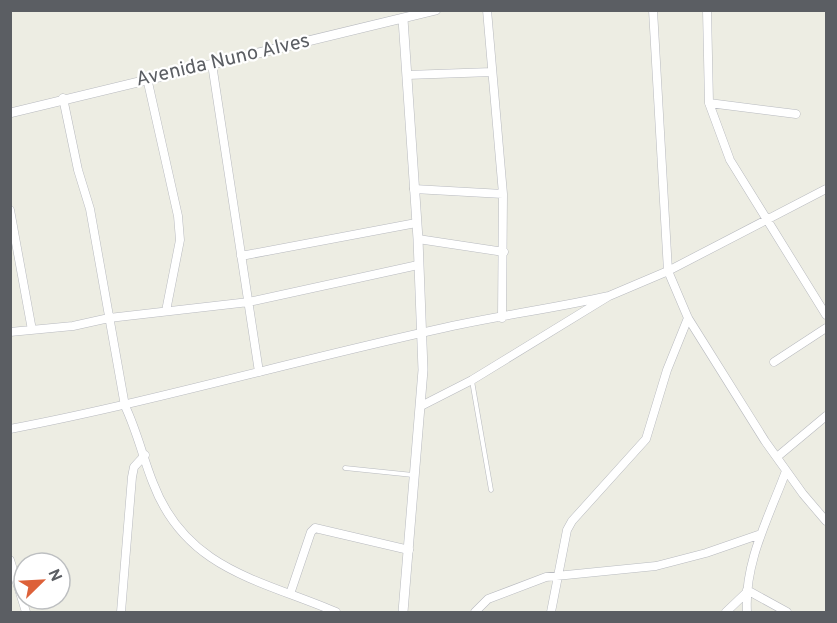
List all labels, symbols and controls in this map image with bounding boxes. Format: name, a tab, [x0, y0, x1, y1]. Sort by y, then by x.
street label: Avenida Nuno Alves	[134, 28, 312, 94]
north arrow	[12, 551, 72, 611]
text: N	[42, 566, 65, 585]

